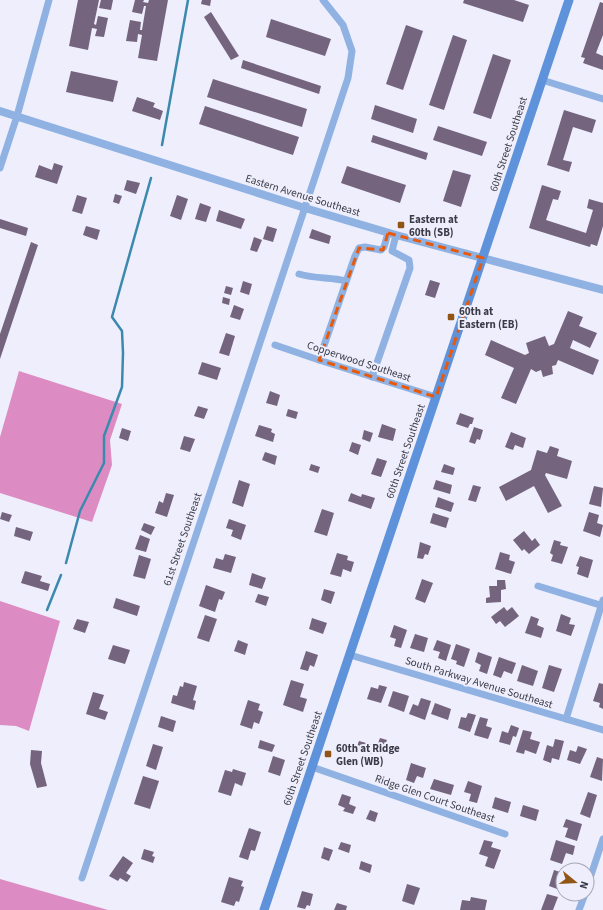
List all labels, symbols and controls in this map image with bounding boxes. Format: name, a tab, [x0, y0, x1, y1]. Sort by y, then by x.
street label: 60th Street Southeast	[486, 94, 531, 194]
street label: Eastern Avenue Southeast	[244, 171, 362, 220]
place label: Eastern at 60th (SB)	[409, 212, 459, 240]
marker: Eastern at 60th (SB)	[396, 220, 406, 230]
place label: 60th at Eastern (EB)	[459, 304, 518, 332]
marker: 60th at Eastern (EB)	[446, 312, 456, 322]
street label: Copperwood Southeast	[305, 338, 413, 385]
street label: 60th Street Southeast	[382, 402, 429, 500]
street label: 61st Street Southeast	[160, 490, 206, 588]
street label: South Parkway Avenue Southeast	[403, 653, 555, 712]
street label: 60th Street Southeast	[279, 709, 326, 807]
place label: 60th at Ridge Glen (WB)	[336, 741, 400, 769]
marker: 60th at Ridge Glen (WB)	[323, 749, 333, 759]
street label: Ridge Glen Court Southeast	[373, 771, 497, 826]
north arrow	[555, 862, 595, 902]
text: N	[576, 879, 592, 891]

